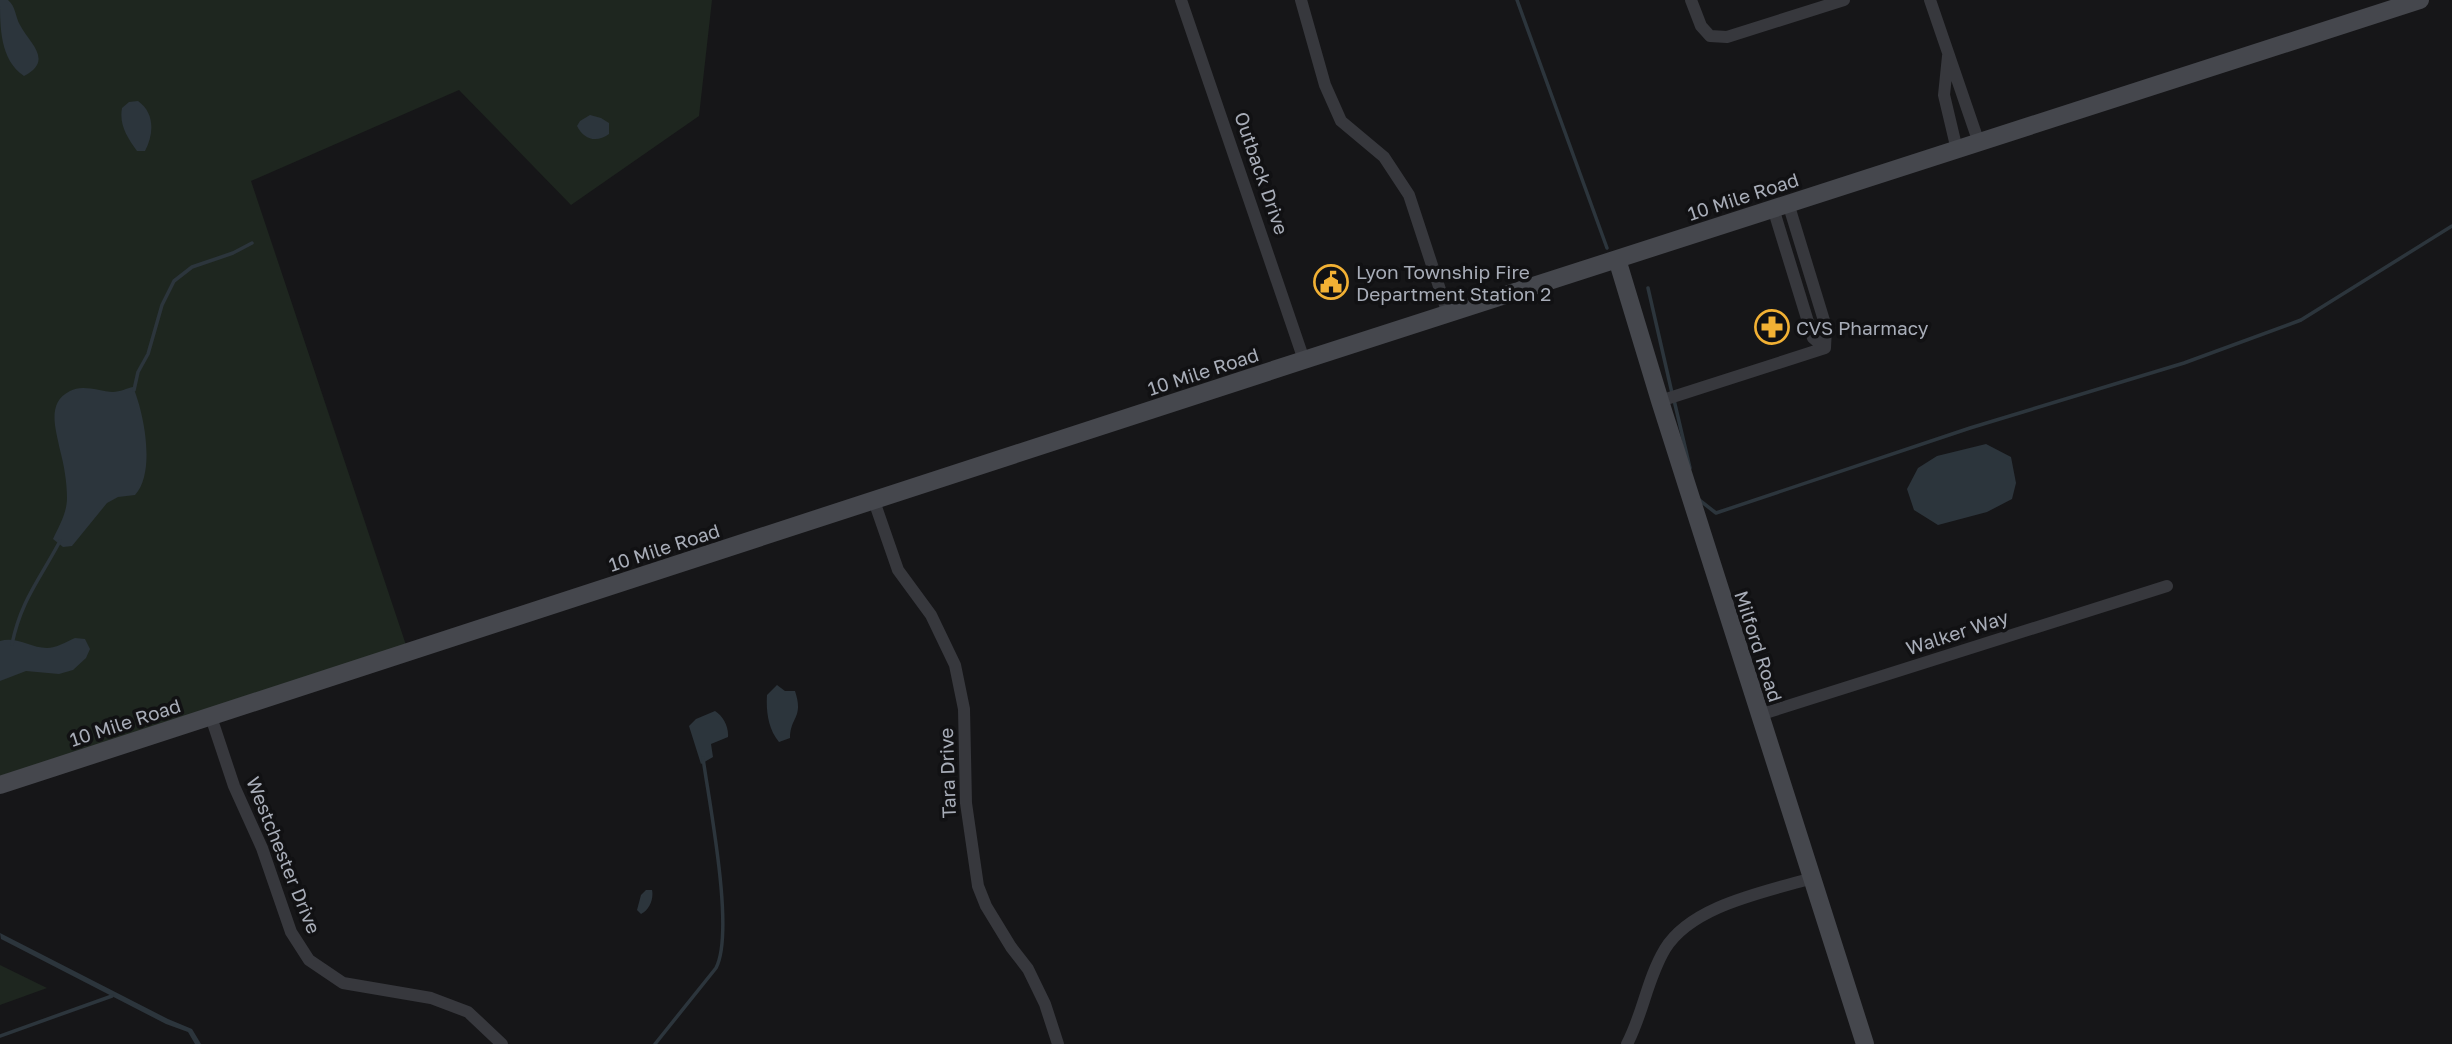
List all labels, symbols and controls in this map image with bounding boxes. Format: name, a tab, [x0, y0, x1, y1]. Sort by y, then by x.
street label: Outback Drive	[1230, 109, 1294, 237]
street label: 10 Mile Road	[1685, 167, 1801, 225]
place label: Lyon Township Fire Department Station 2	[1356, 260, 1551, 305]
public building icon: Lyon Township Fire Department Station 2	[1312, 263, 1350, 301]
pharmacy icon: CVS Pharmacy	[1753, 308, 1791, 346]
place label: CVS Pharmacy	[1796, 316, 1929, 339]
street label: 10 Mile Road	[1145, 342, 1261, 400]
street label: 10 Mile Road	[606, 518, 722, 576]
street label: Milford Road	[1730, 588, 1788, 704]
street label: Walker Way	[1903, 605, 2011, 659]
street label: 10 Mile Road	[67, 693, 183, 751]
street label: Tara Drive	[934, 727, 960, 819]
street label: Westchester Drive	[242, 773, 326, 937]

